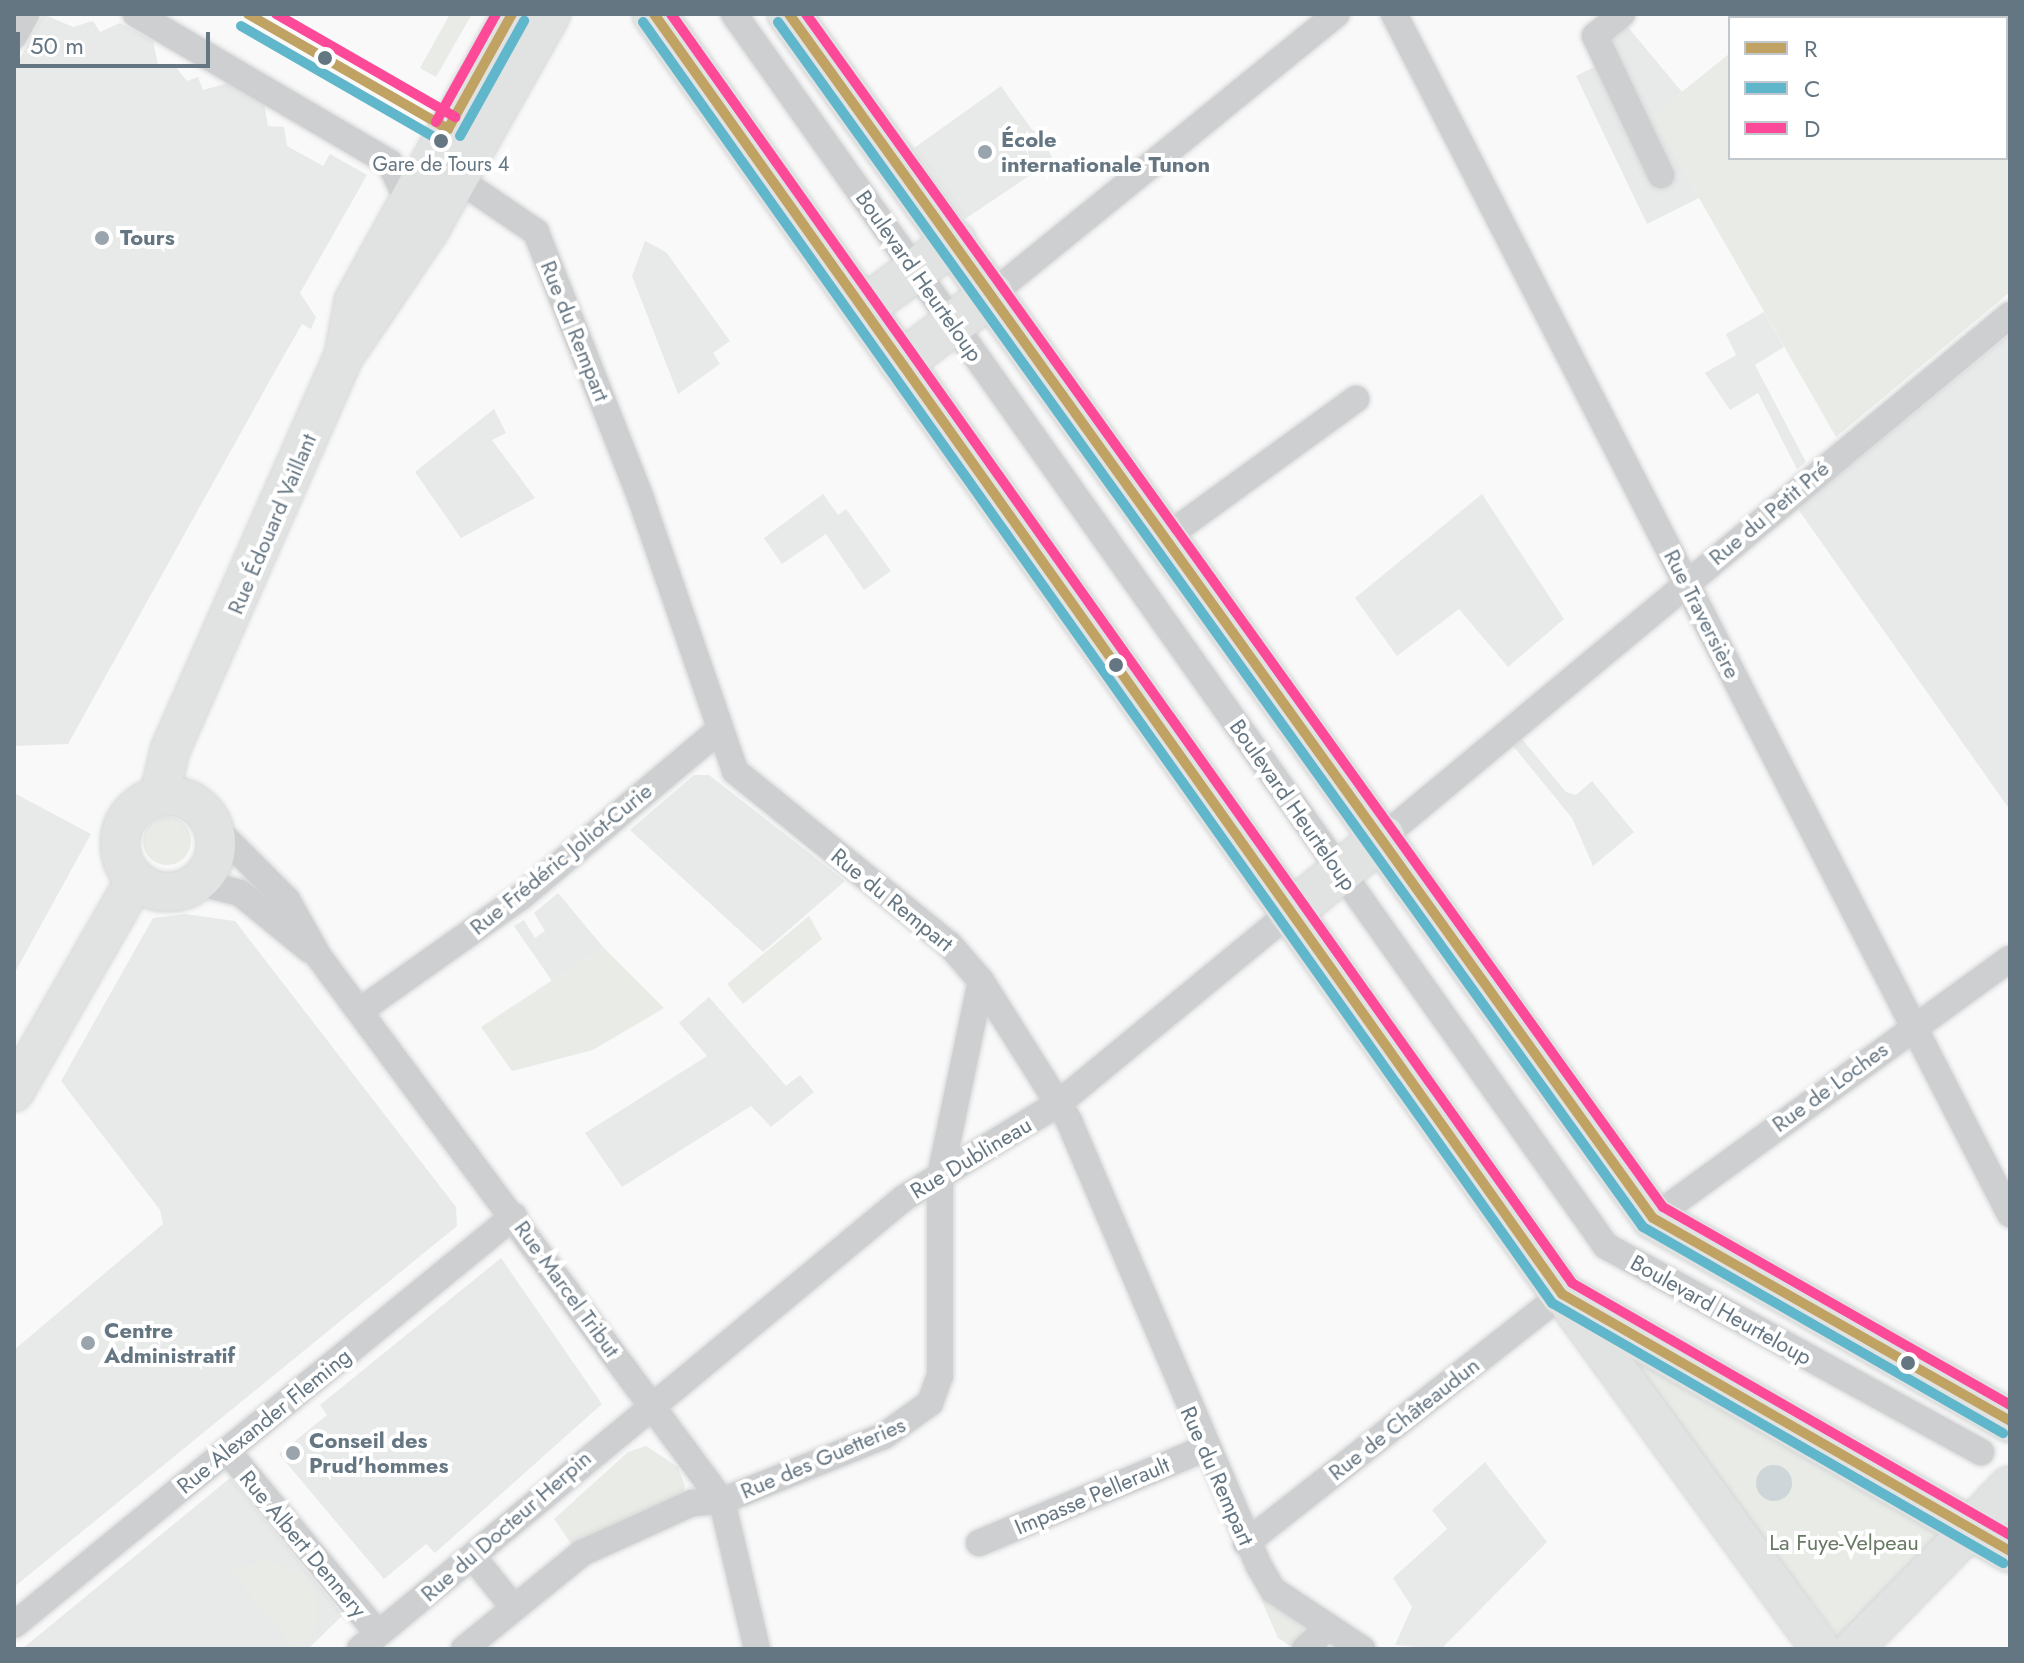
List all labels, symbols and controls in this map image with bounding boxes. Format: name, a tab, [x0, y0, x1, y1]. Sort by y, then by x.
scale bar	[20, 16, 214, 66]
legend	[1728, 16, 2008, 160]
text: 50 m	[30, 28, 84, 63]
text: R	[1804, 31, 1817, 66]
unlabelled marker	[317, 50, 333, 66]
text: C	[1804, 71, 1820, 106]
text: D	[1804, 111, 1820, 146]
place label: École internationale Tunon	[1001, 126, 1210, 178]
marker: Gare de Tours 4	[433, 133, 449, 149]
marker: École internationale Tunon	[976, 143, 994, 161]
place label: Gare de Tours 4	[373, 152, 509, 176]
street label: Boulevard Heurteloup	[850, 185, 988, 367]
place label: Tours	[120, 225, 175, 251]
marker: Tours	[91, 227, 113, 249]
street label: Rue du Rempart	[535, 257, 615, 405]
street label: Rue Édouard Vaillant	[222, 430, 322, 618]
street label: Rue du Petit Pré	[1704, 455, 1834, 571]
street label: Rue Traversière	[1658, 545, 1746, 683]
unlabelled marker	[1108, 657, 1124, 673]
street label: Boulevard Heurteloup	[1224, 714, 1362, 896]
street label: Rue Frédéric Joliot-Curie	[465, 778, 657, 940]
street label: Rue du Rempart	[826, 843, 958, 957]
street label: Rue de Loches	[1767, 1036, 1893, 1138]
street label: Rue Dublineau	[906, 1111, 1036, 1205]
street label: Rue Marcel Tribut	[509, 1216, 625, 1362]
street label: Boulevard Heurteloup	[1626, 1249, 1816, 1371]
place label: Centre Administratif	[104, 1317, 235, 1368]
marker: Centre Administratif	[79, 1334, 97, 1352]
street label: Rue Alexander Fleming	[172, 1343, 356, 1499]
street label: Rue de Châteaudun	[1323, 1352, 1485, 1486]
unlabelled marker	[1900, 1355, 1916, 1371]
street label: Rue du Rempart	[1175, 1402, 1259, 1550]
street label: Rue des Guetteries	[737, 1411, 909, 1505]
place label: Conseil des Prud'hommes	[309, 1427, 449, 1478]
marker: Conseil des Prud'hommes	[284, 1444, 302, 1462]
street label: Rue du Docteur Herpin	[416, 1445, 596, 1607]
street label: Impasse Pellerault	[1011, 1452, 1173, 1540]
street label: Rue Albert Dennery	[234, 1465, 372, 1623]
park label: La Fuye-Velpeau	[1769, 1530, 1919, 1556]

